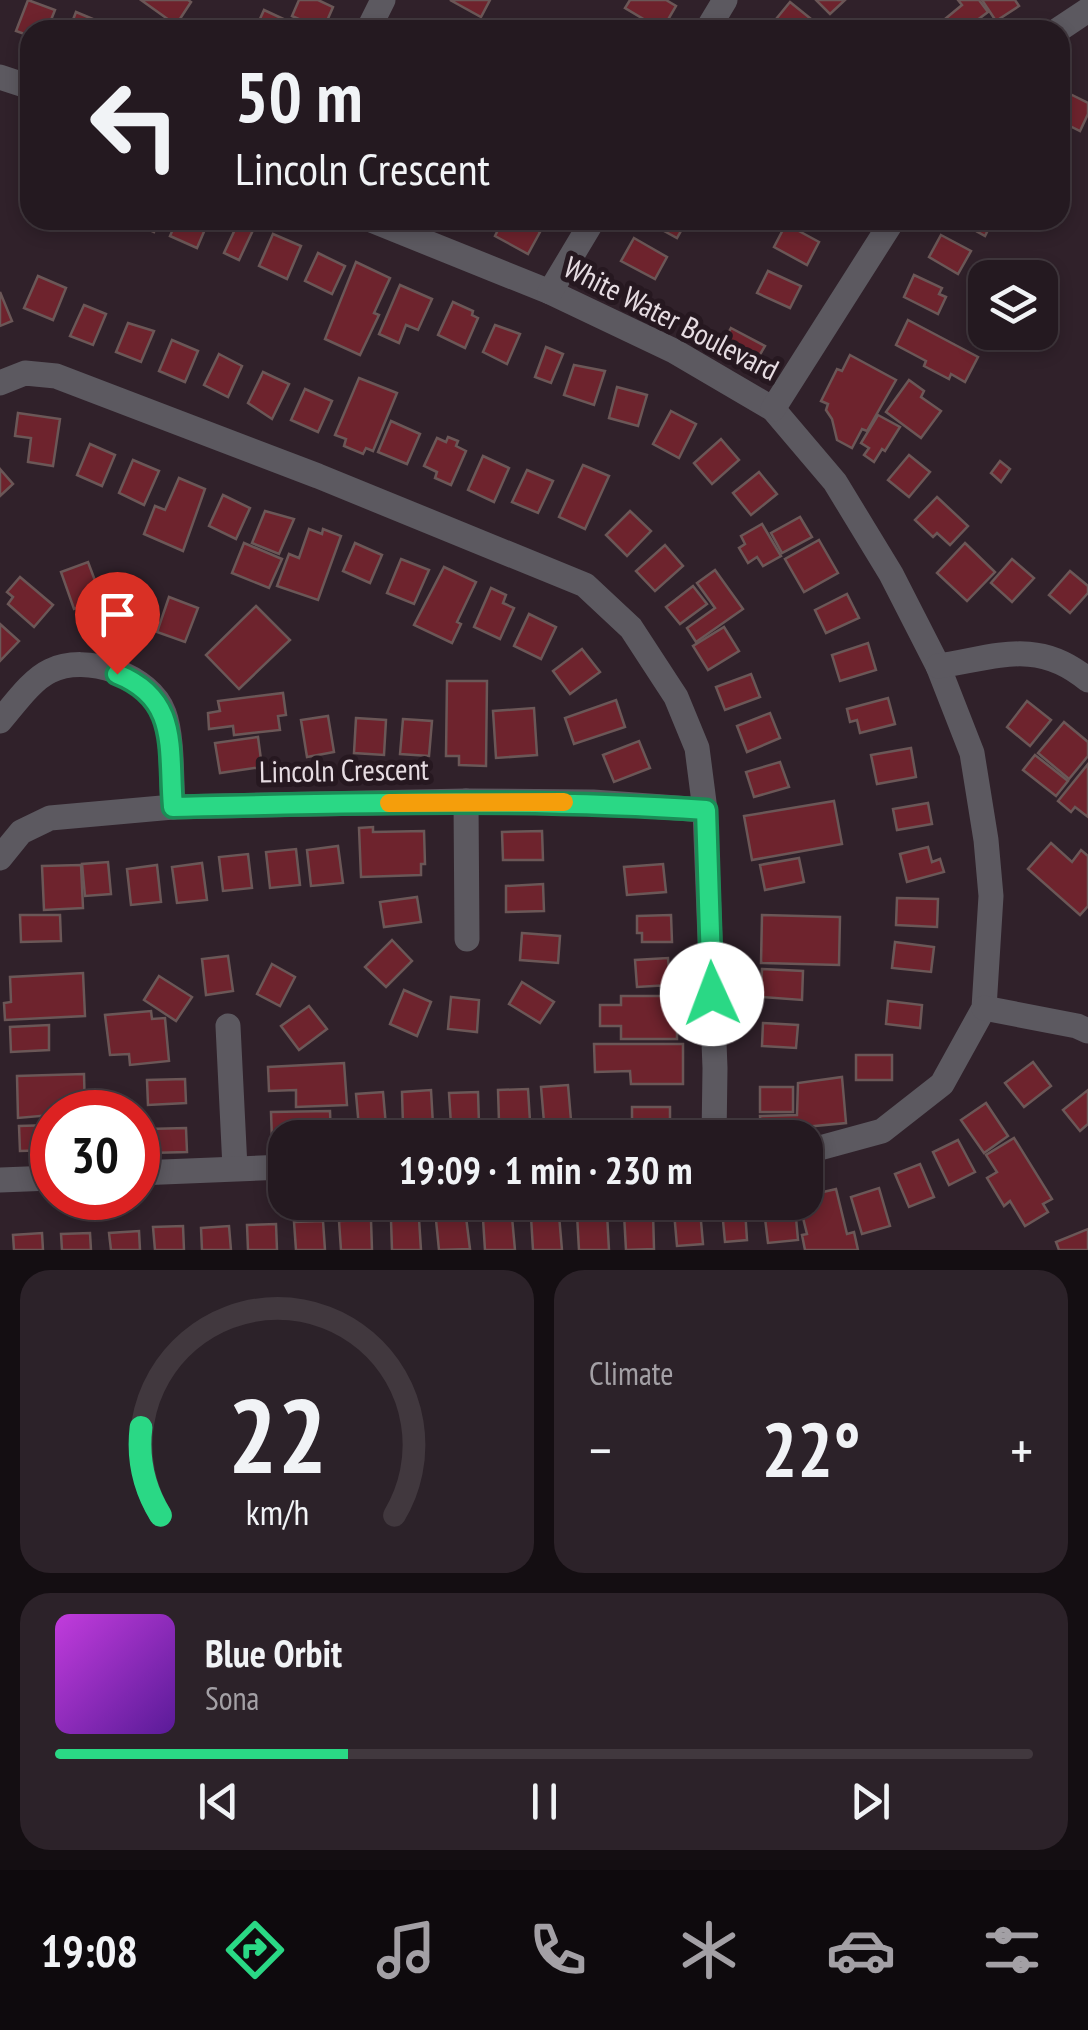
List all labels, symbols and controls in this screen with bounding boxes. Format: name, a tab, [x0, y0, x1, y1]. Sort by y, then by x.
text: 50 m	[235, 51, 363, 141]
icon: left	[70, 60, 200, 190]
text: Lincoln Crescent	[235, 139, 490, 197]
street label: White Water Boulevard	[558, 247, 786, 389]
map controls	[968, 260, 1058, 350]
button: layers	[968, 260, 1058, 350]
pin	[75, 572, 160, 675]
icon: arrive	[90, 587, 145, 642]
street label: Lincoln Crescent	[259, 749, 430, 790]
position arrow	[660, 942, 764, 1046]
speed limit sign: 30	[30, 1090, 160, 1220]
text: 19:09 · 1 min · 230 m	[399, 1145, 692, 1194]
text: Climate	[589, 1352, 673, 1394]
text: 22	[227, 1367, 327, 1502]
text: 22°	[761, 1401, 861, 1498]
text: −	[589, 1414, 612, 1485]
text: +	[1010, 1414, 1033, 1485]
text: km/h	[245, 1489, 309, 1535]
text: Blue Orbit	[205, 1628, 342, 1677]
text: Sona	[205, 1677, 259, 1719]
icon: previous	[191, 1774, 246, 1829]
icon: pause	[517, 1774, 572, 1829]
icon: next	[843, 1774, 898, 1829]
icon: directions	[220, 1915, 290, 1985]
icon: music	[371, 1915, 441, 1985]
icon: phone	[523, 1915, 593, 1985]
icon: climate	[674, 1915, 744, 1985]
icon: car	[826, 1915, 896, 1985]
icon: filters	[977, 1915, 1047, 1985]
text: 19:08	[41, 1921, 138, 1979]

